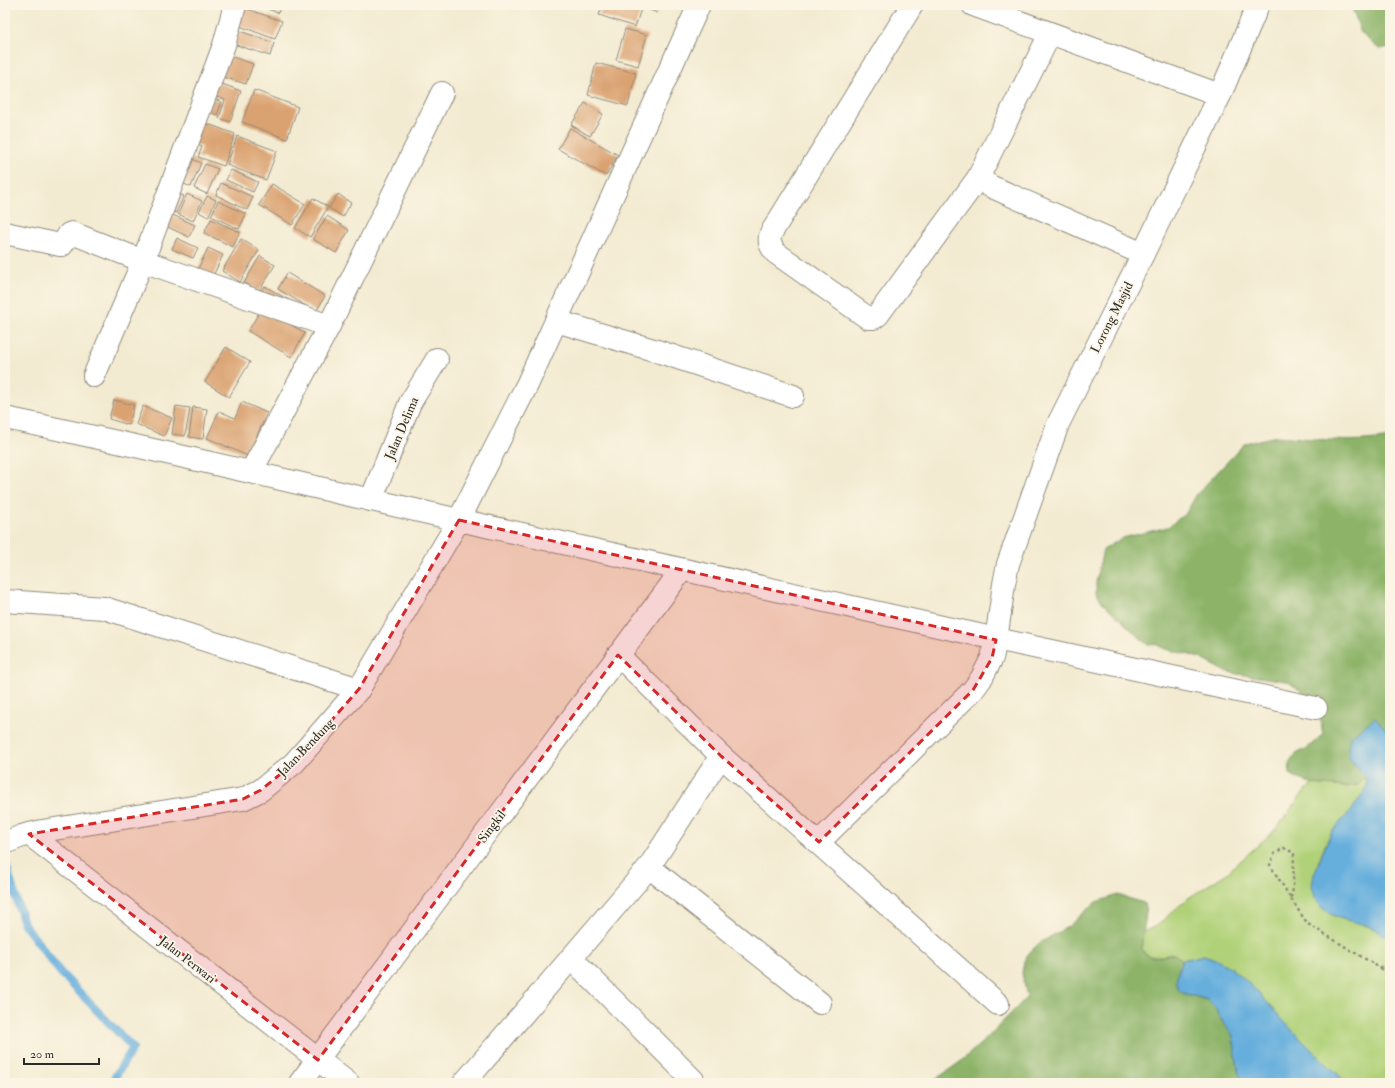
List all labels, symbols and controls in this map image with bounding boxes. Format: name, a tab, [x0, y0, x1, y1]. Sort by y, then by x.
street label: Lorong Masjid	[1087, 279, 1137, 356]
street label: Jalan Delima	[381, 394, 423, 463]
street label: Jalan Bendung	[273, 715, 338, 781]
street label: Singkil	[474, 807, 510, 846]
street label: Jalan Perwari	[155, 932, 219, 987]
scale bar	[24, 1040, 99, 1066]
text: 20 m	[30, 1047, 55, 1062]

